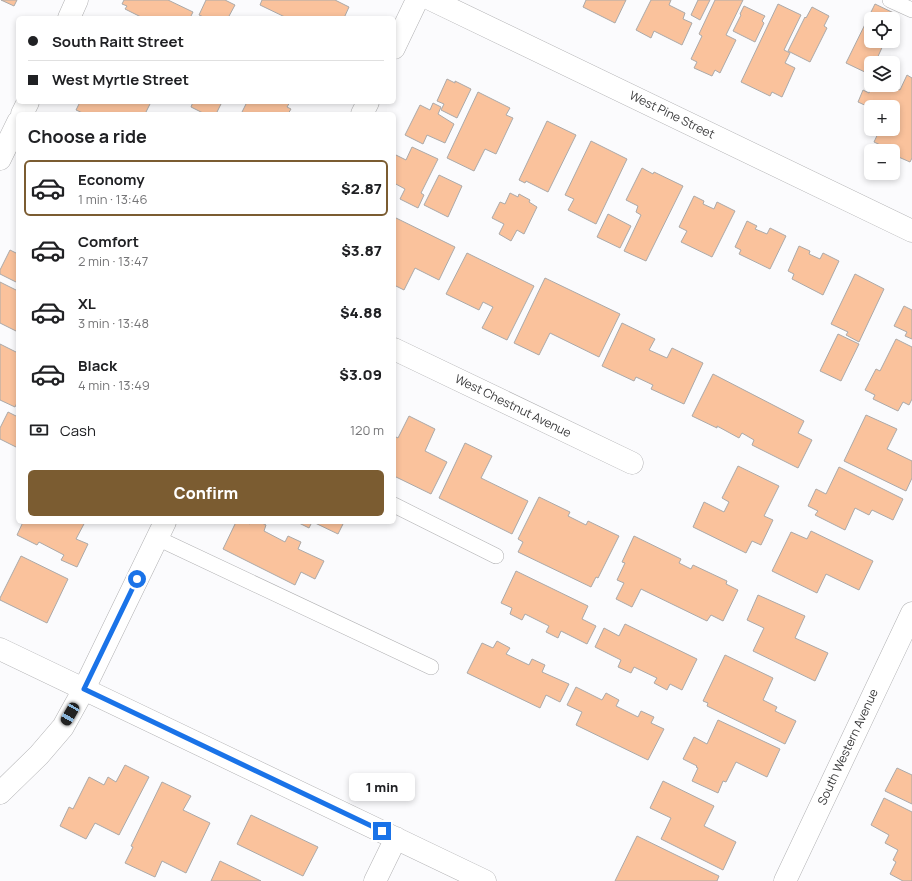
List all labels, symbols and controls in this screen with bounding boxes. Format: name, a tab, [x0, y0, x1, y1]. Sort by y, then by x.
map controls	[864, 12, 900, 180]
button: locate	[864, 12, 900, 48]
text: South Raitt Street	[52, 31, 184, 52]
button: layers	[864, 56, 900, 92]
text: West Myrtle Street	[52, 69, 189, 90]
street label: West Pine Street	[627, 87, 718, 143]
button: +	[864, 100, 900, 136]
text: Choose a ride	[28, 124, 147, 148]
button: −	[864, 144, 900, 180]
text: Economy	[78, 169, 145, 190]
icon: car	[30, 170, 66, 206]
text: $2.87	[341, 178, 382, 199]
text: 1 min · 13:46	[78, 190, 147, 208]
text: Comfort	[78, 231, 139, 252]
icon: car	[30, 232, 66, 268]
text: $3.87	[341, 240, 382, 261]
text: 2 min · 13:47	[78, 252, 148, 270]
text: XL	[78, 293, 96, 314]
icon: car	[30, 294, 66, 330]
text: $4.88	[340, 302, 382, 323]
text: 3 min · 13:48	[78, 314, 149, 332]
text: Black	[78, 355, 117, 376]
icon: car	[30, 356, 66, 392]
text: $3.09	[339, 364, 382, 385]
street label: West Chestnut Avenue	[452, 370, 574, 441]
text: 4 min · 13:49	[78, 376, 150, 394]
icon: cash	[28, 419, 50, 441]
text: Cash	[60, 420, 96, 441]
text: 120 m	[350, 421, 384, 439]
button: Confirm	[28, 470, 384, 516]
route start	[128, 570, 146, 588]
street label: South Western Avenue	[813, 686, 882, 808]
car	[59, 701, 81, 727]
callout: 1 min	[349, 773, 415, 801]
text: 1 min	[366, 778, 398, 796]
route end	[373, 822, 391, 840]

